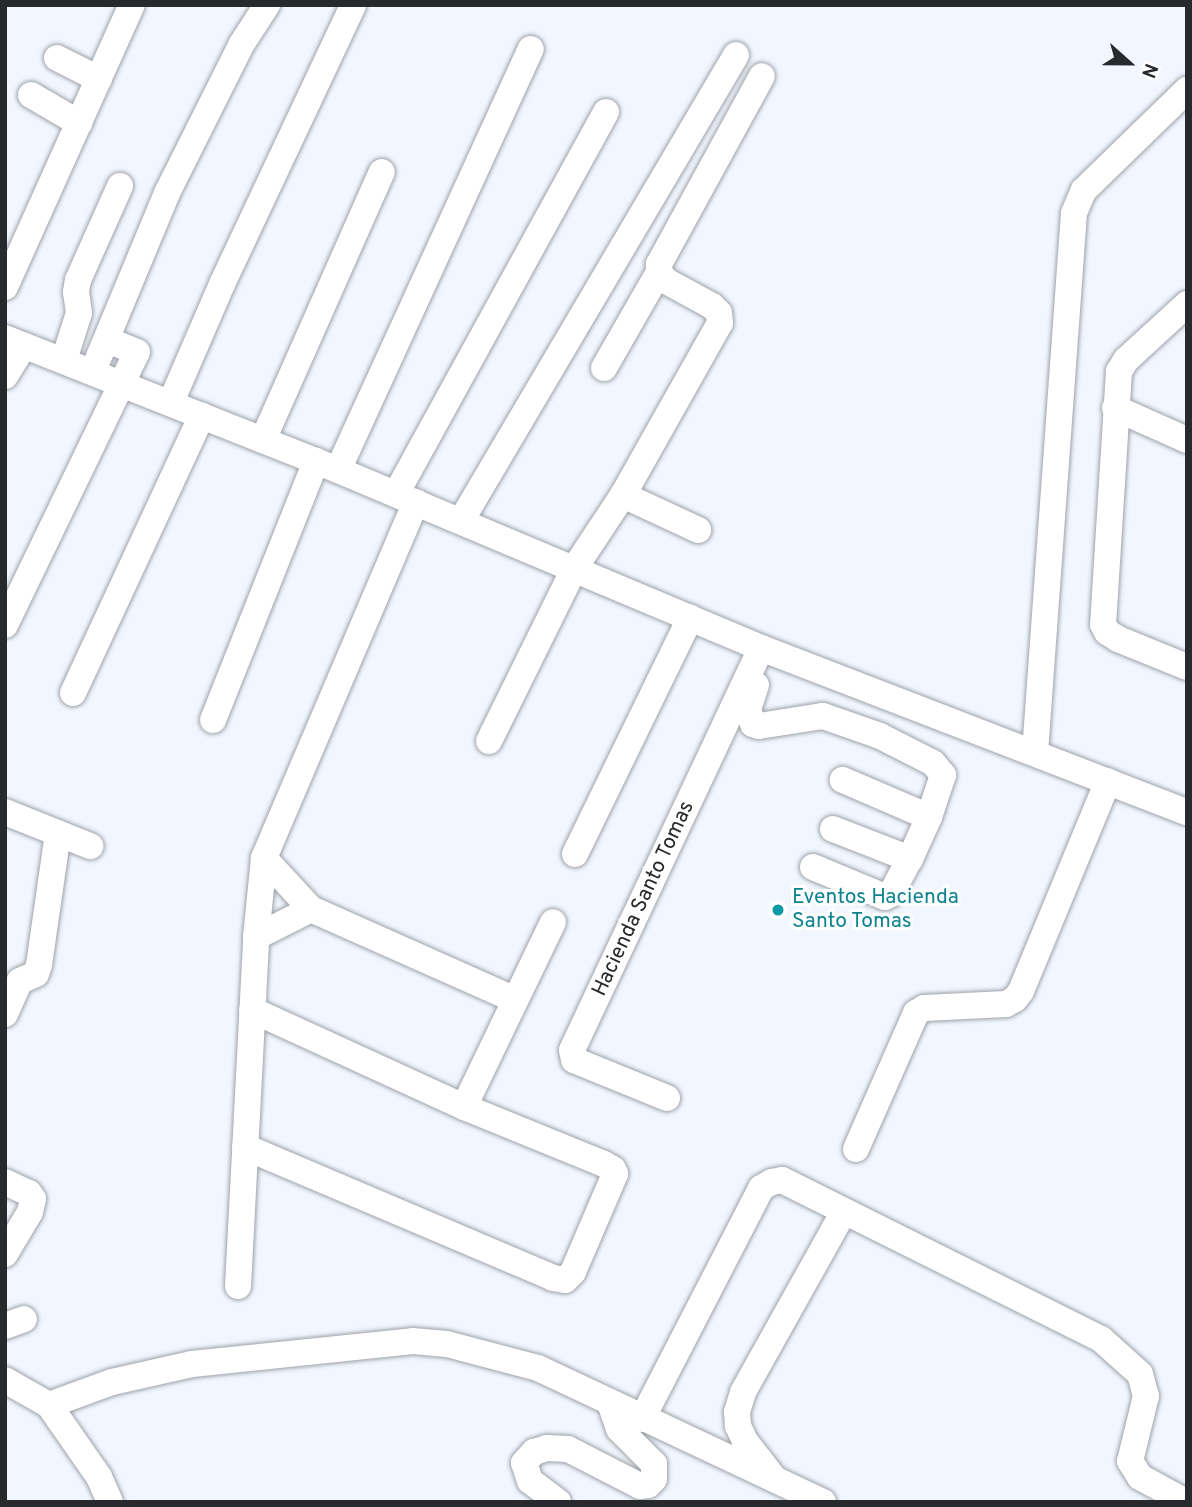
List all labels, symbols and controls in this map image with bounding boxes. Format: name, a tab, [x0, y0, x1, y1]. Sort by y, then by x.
north arrow	[1094, 28, 1164, 98]
text: N	[1135, 60, 1162, 81]
street label: Hacienda Santo Tomas	[588, 797, 700, 1001]
place label: Eventos Hacienda Santo Tomas	[792, 885, 959, 935]
marker: Eventos Hacienda Santo Tomas	[770, 902, 786, 918]

